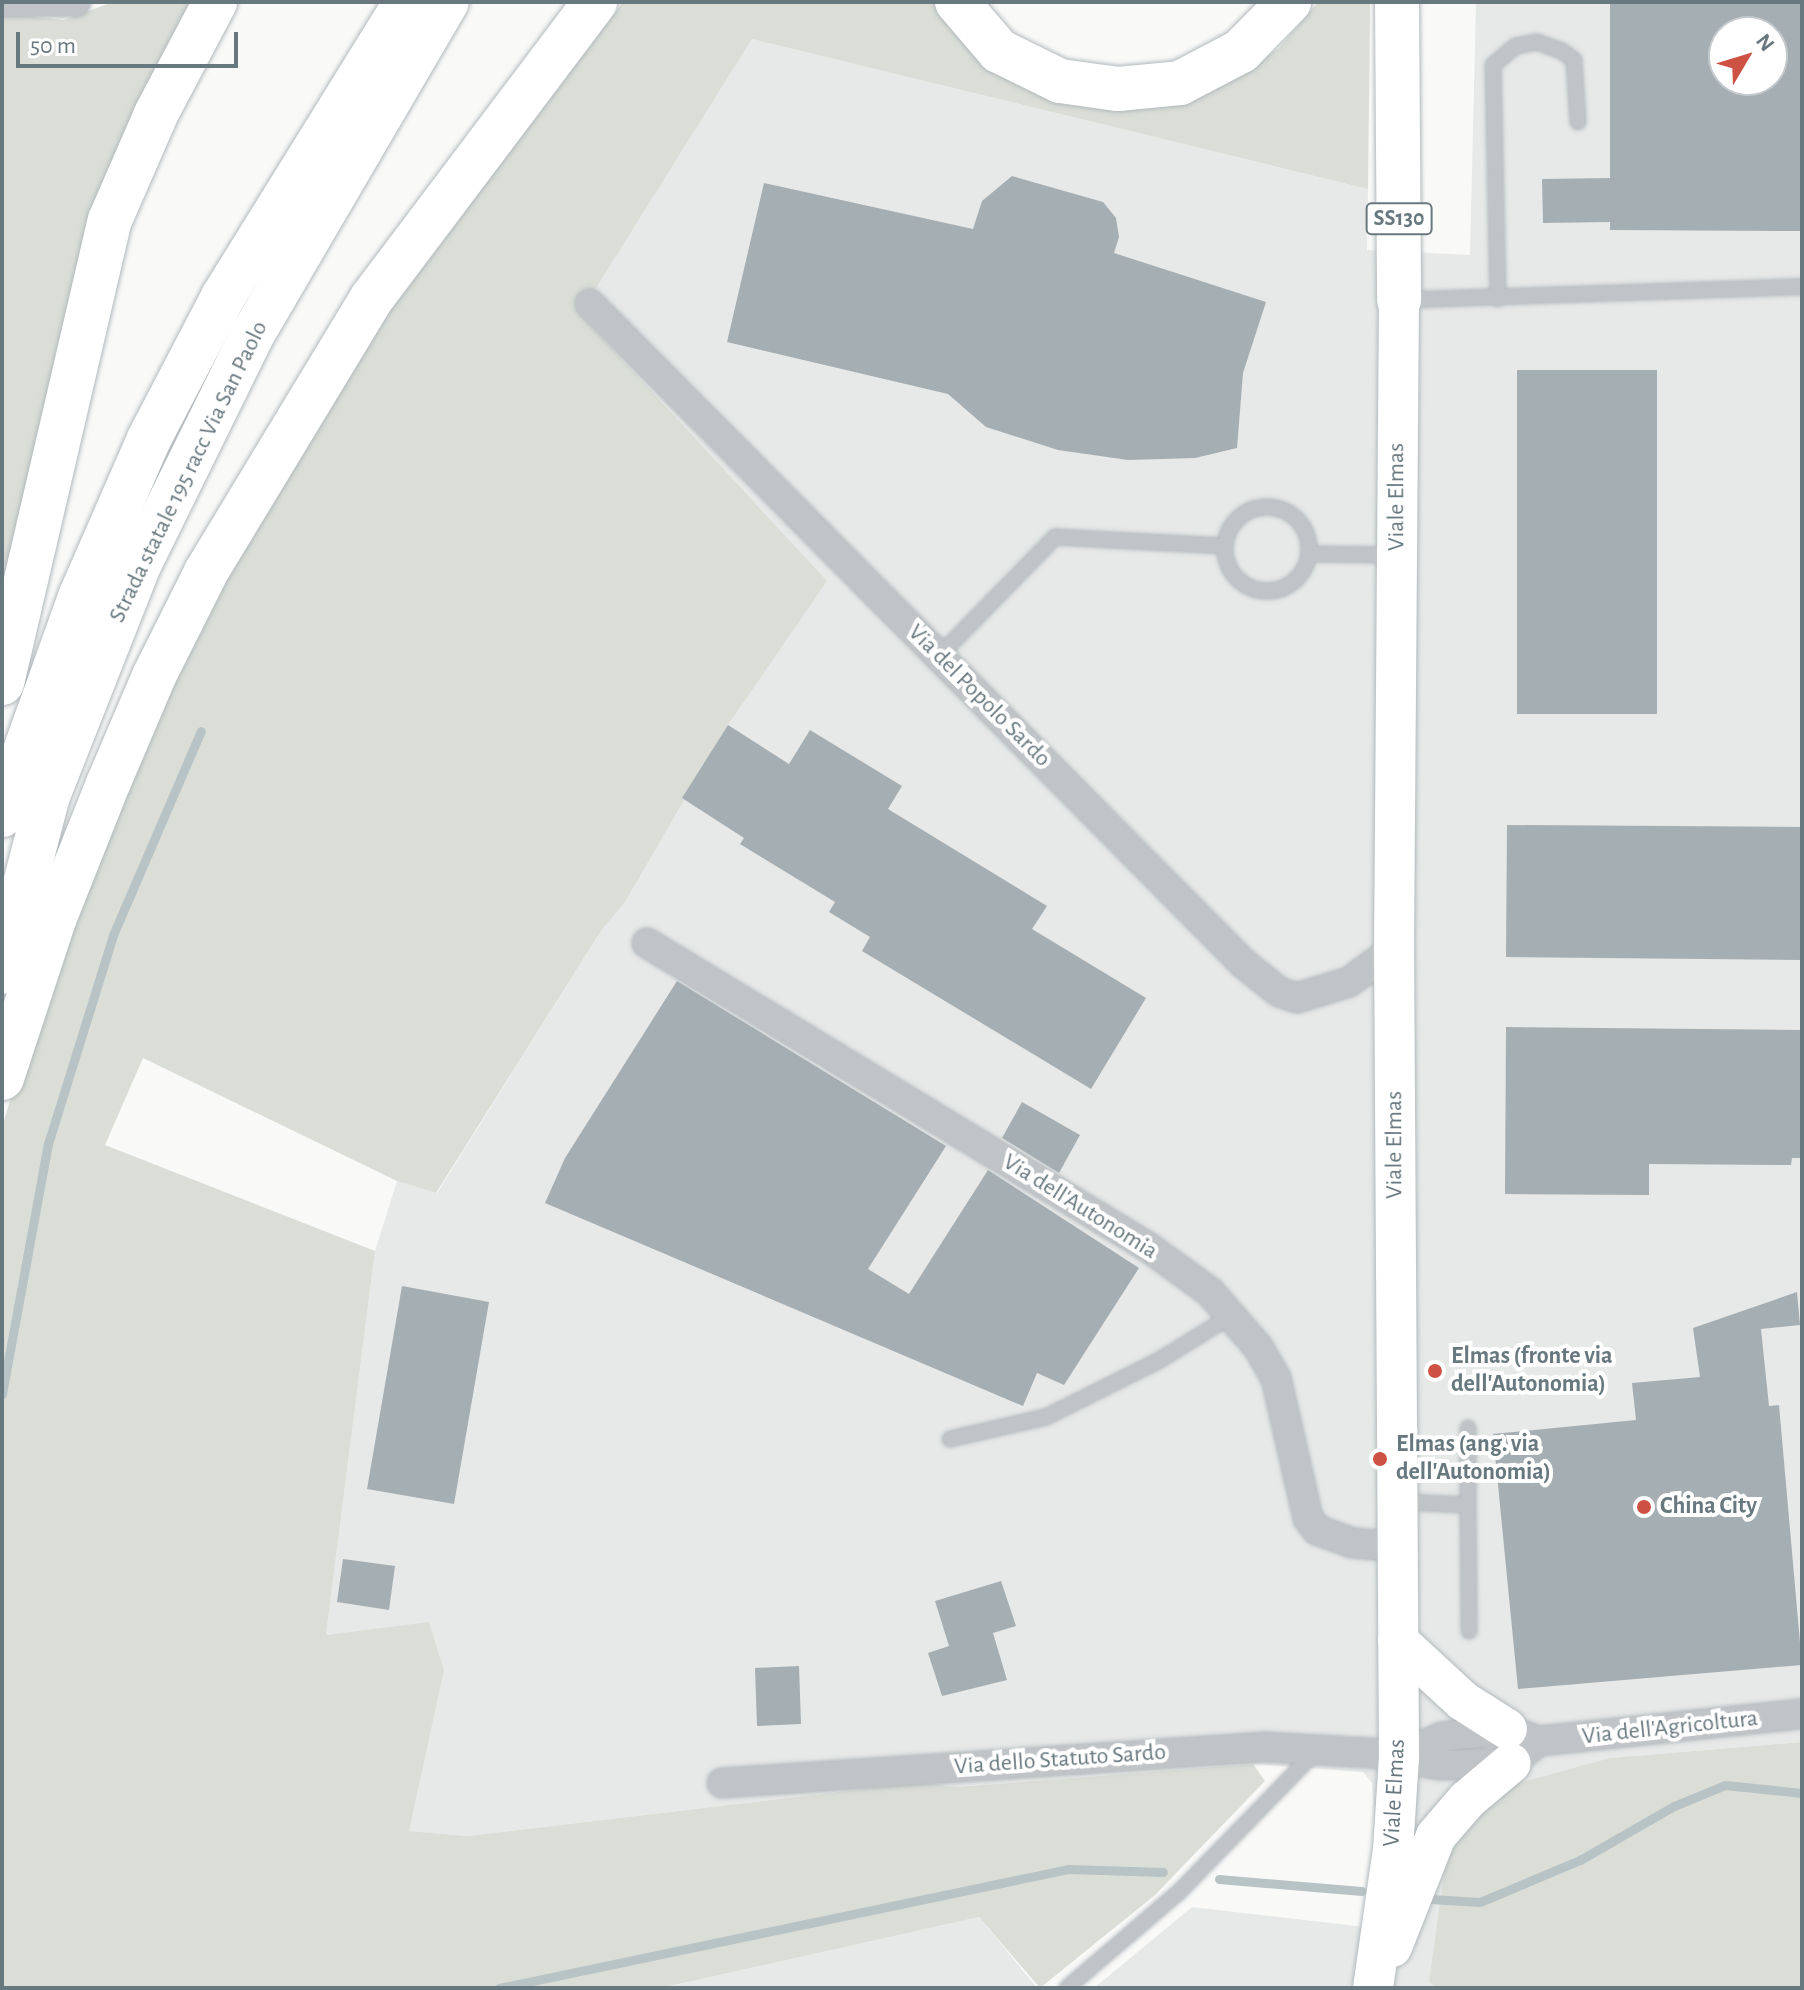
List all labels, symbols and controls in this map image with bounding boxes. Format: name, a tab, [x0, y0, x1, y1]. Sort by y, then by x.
scale bar	[20, 16, 242, 66]
north arrow	[1708, 16, 1788, 96]
text: N	[1752, 30, 1779, 55]
text: 50 m	[30, 34, 76, 58]
road number: SS130	[1365, 201, 1433, 237]
street label: Strada statale 195 racc Via San Paolo	[103, 317, 275, 627]
street label: Viale Elmas	[1383, 443, 1411, 551]
street label: Via del Popolo Sardo	[902, 619, 1056, 773]
street label: Viale Elmas	[1381, 1091, 1409, 1199]
street label: Via dell'Autonomia	[997, 1148, 1163, 1266]
place label: Elmas (fronte via dell'Autonomia)	[1451, 1343, 1613, 1399]
marker: Elmas (fronte via dell'Autonomia)	[1426, 1362, 1444, 1380]
place label: Elmas (ang. via dell'Autonomia)	[1396, 1431, 1551, 1487]
marker: Elmas (ang. via dell'Autonomia)	[1371, 1450, 1389, 1468]
place label: China City	[1660, 1493, 1757, 1521]
marker: China City	[1635, 1498, 1653, 1516]
street label: Via dell'Agricoltura	[1581, 1704, 1759, 1752]
street label: Via dello Statuto Sardo	[953, 1738, 1167, 1782]
street label: Viale Elmas	[1378, 1738, 1412, 1848]

